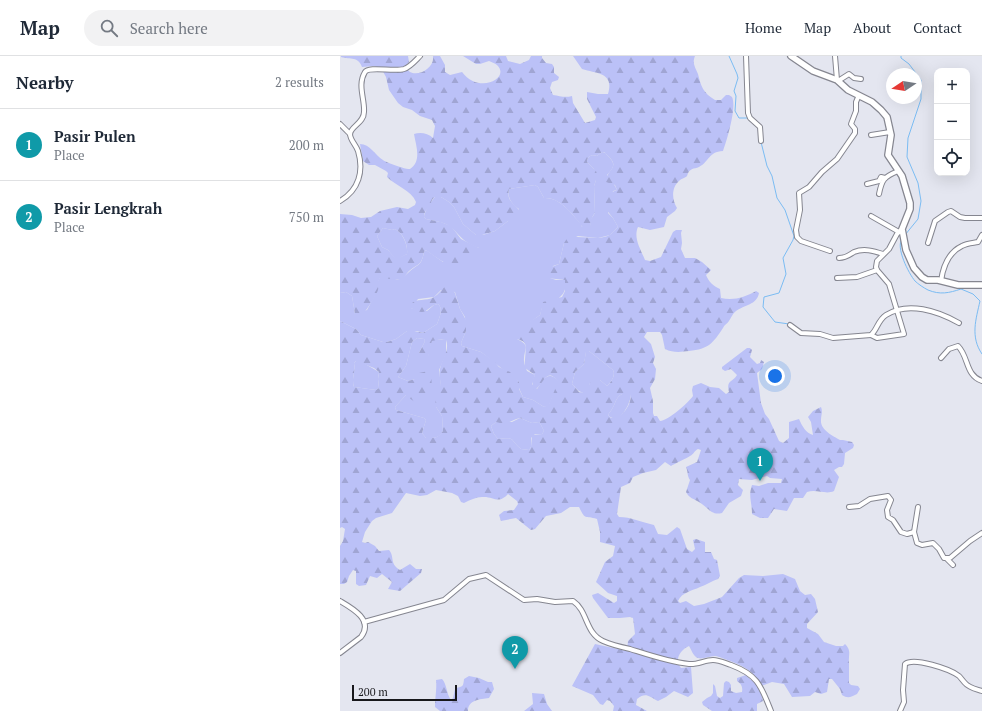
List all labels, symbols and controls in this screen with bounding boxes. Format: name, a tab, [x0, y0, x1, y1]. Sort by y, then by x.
search box	[84, 10, 364, 46]
text: Map	[20, 15, 60, 40]
icon: search	[98, 17, 120, 39]
text: Search here	[130, 18, 208, 38]
text: Home	[745, 18, 782, 37]
text: Map	[804, 18, 831, 37]
text: About	[853, 18, 891, 37]
text: Contact	[913, 18, 962, 37]
north arrow	[886, 68, 922, 104]
map controls	[934, 68, 970, 176]
button: +	[934, 68, 970, 104]
text: Nearby	[16, 71, 74, 94]
text: 2 results	[275, 73, 324, 91]
button: −	[934, 104, 970, 140]
text: Pasir Pulen	[54, 126, 136, 146]
text: 1	[25, 136, 33, 154]
text: 200 m	[289, 136, 324, 154]
button: locate	[934, 140, 970, 176]
text: Place	[54, 146, 85, 164]
text: Pasir Lengkrah	[54, 198, 162, 218]
text: 2	[25, 208, 33, 226]
text: 750 m	[289, 208, 324, 226]
text: Place	[54, 218, 85, 236]
your location	[765, 366, 785, 386]
pin: 1	[747, 448, 773, 481]
pin: 2	[502, 636, 528, 669]
scale bar	[352, 683, 457, 702]
text: 200 m	[358, 685, 388, 699]

